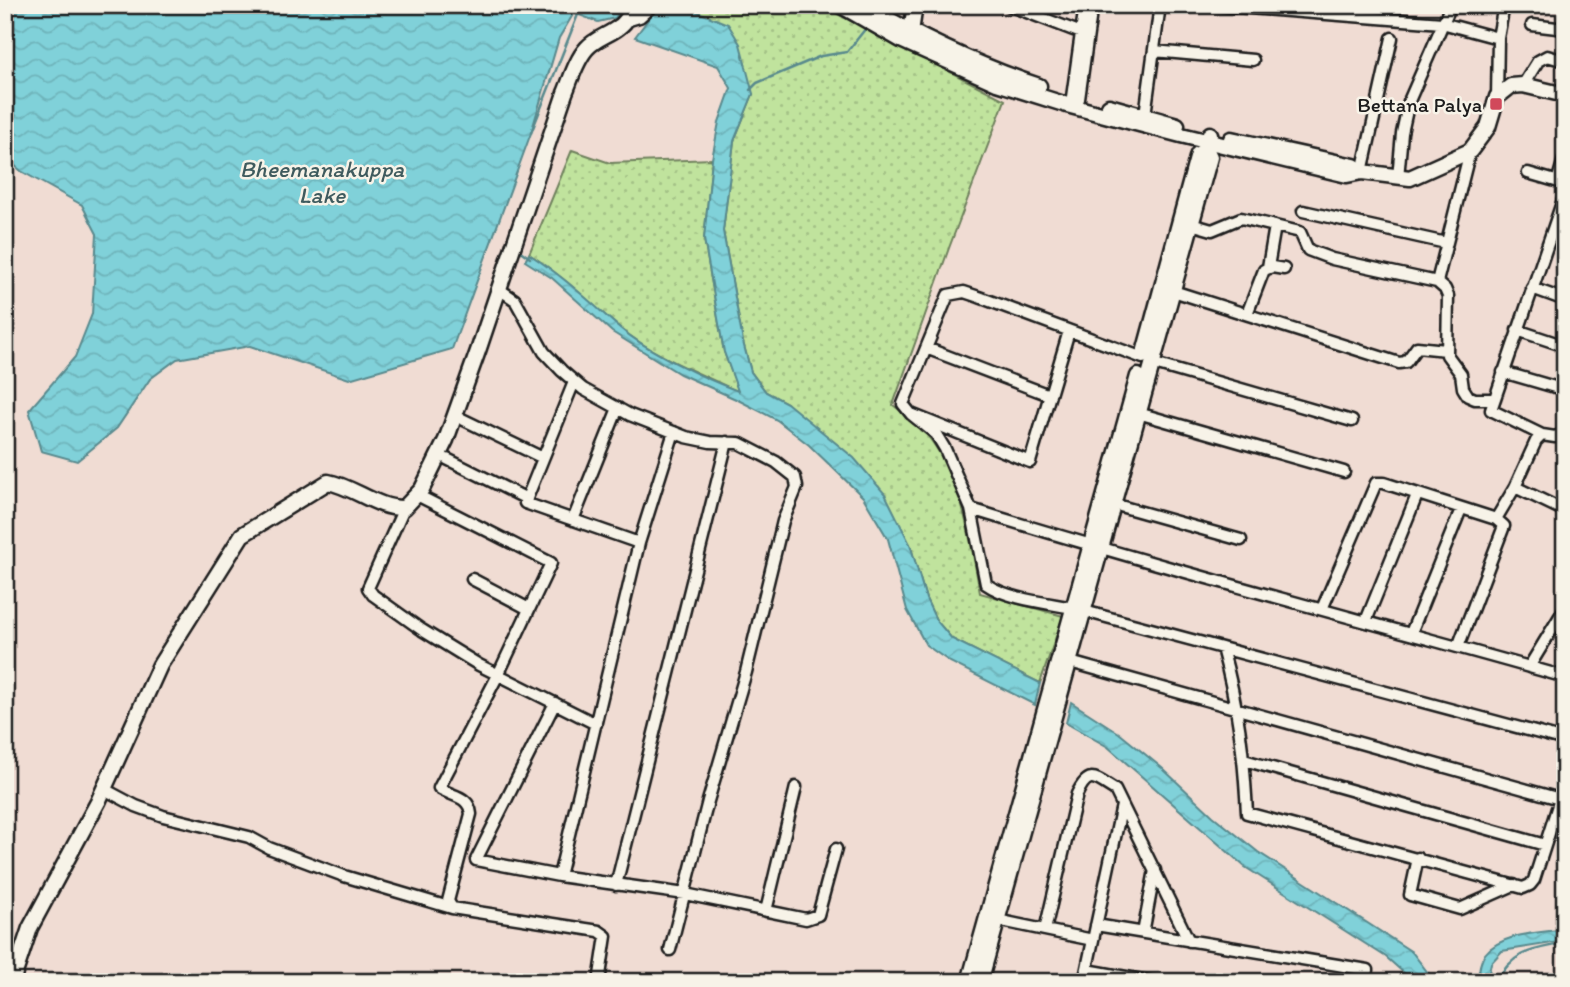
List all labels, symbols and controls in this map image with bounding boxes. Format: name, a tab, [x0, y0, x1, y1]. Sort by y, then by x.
place label: Bettana Palya	[1357, 92, 1482, 117]
marker: Bettana Palya	[1488, 96, 1504, 112]
water label: Bheemanakuppa Lake	[240, 155, 404, 209]

